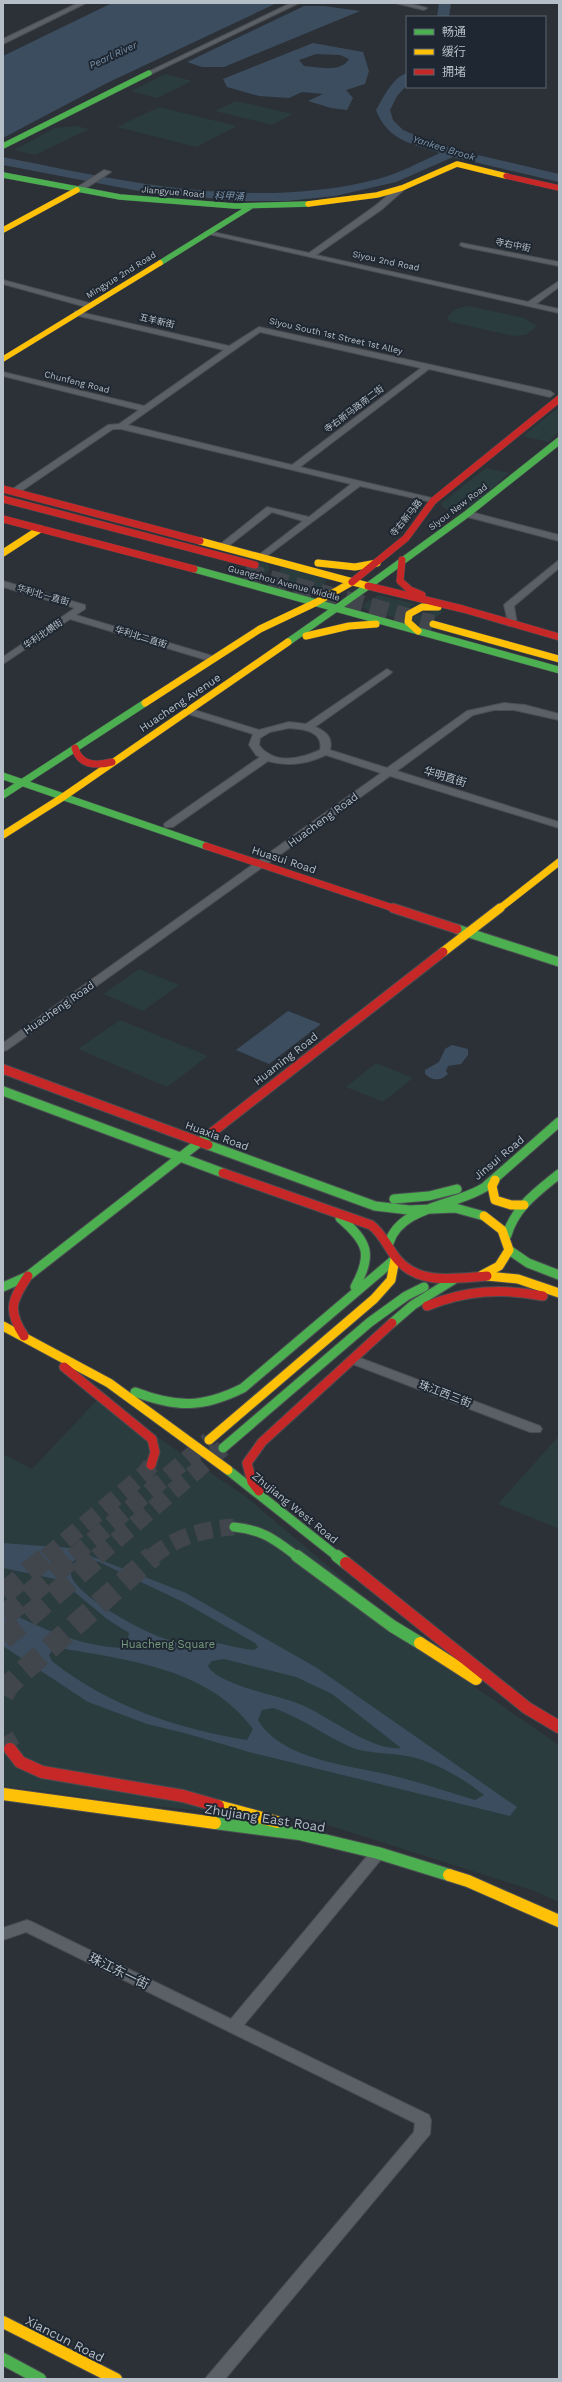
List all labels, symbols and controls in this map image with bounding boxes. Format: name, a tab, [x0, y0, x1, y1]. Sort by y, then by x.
legend	[406, 16, 546, 88]
text: 畅通	[442, 25, 466, 39]
water label: Pearl River	[87, 39, 140, 71]
text: 缓行	[442, 45, 466, 59]
text: 拥堵	[442, 65, 466, 79]
water label: Yankee Brook	[411, 133, 477, 163]
street label: Jiangyue Road	[141, 184, 205, 200]
water label: 科甲涌	[214, 190, 245, 202]
street label: 寺右中街	[494, 237, 532, 253]
street label: Mingyue 2nd Road	[84, 249, 158, 301]
street label: Siyou 2nd Road	[352, 249, 420, 273]
street label: 五羊新街	[138, 312, 176, 330]
street label: Siyou South 1st Street 1st Alley	[268, 316, 404, 356]
street label: Chunfeng Road	[43, 369, 111, 395]
street label: 寺右新马路南二街	[322, 383, 386, 435]
street label: Siyou New Road	[427, 482, 489, 532]
street label: 寺右新马路	[388, 497, 424, 539]
street label: Guangzhou Avenue Middle	[227, 563, 341, 603]
street label: 华利北一直街	[16, 582, 71, 607]
street label: 华利北横街	[21, 616, 64, 651]
street label: 华利北二直街	[114, 623, 169, 650]
street label: Huacheng Avenue	[137, 671, 223, 735]
street label: 华明直街	[422, 764, 468, 790]
street label: Huacheng Road	[285, 790, 361, 850]
street label: Huasui Road	[250, 843, 318, 877]
street label: Huacheng Road	[21, 979, 97, 1037]
street label: Huaming Road	[251, 1030, 321, 1088]
street label: Huaxia Road	[184, 1119, 250, 1153]
street label: Jinsui Road	[471, 1133, 527, 1183]
street label: 珠江西三街	[417, 1378, 473, 1410]
street label: Zhujiang West Road	[250, 1469, 340, 1547]
park label: Huacheng Square	[121, 1638, 215, 1651]
street label: Zhujiang East Road	[204, 1801, 326, 1835]
street label: 珠江东一街	[86, 1950, 152, 1992]
street label: Xiancun Road	[23, 2313, 107, 2365]

